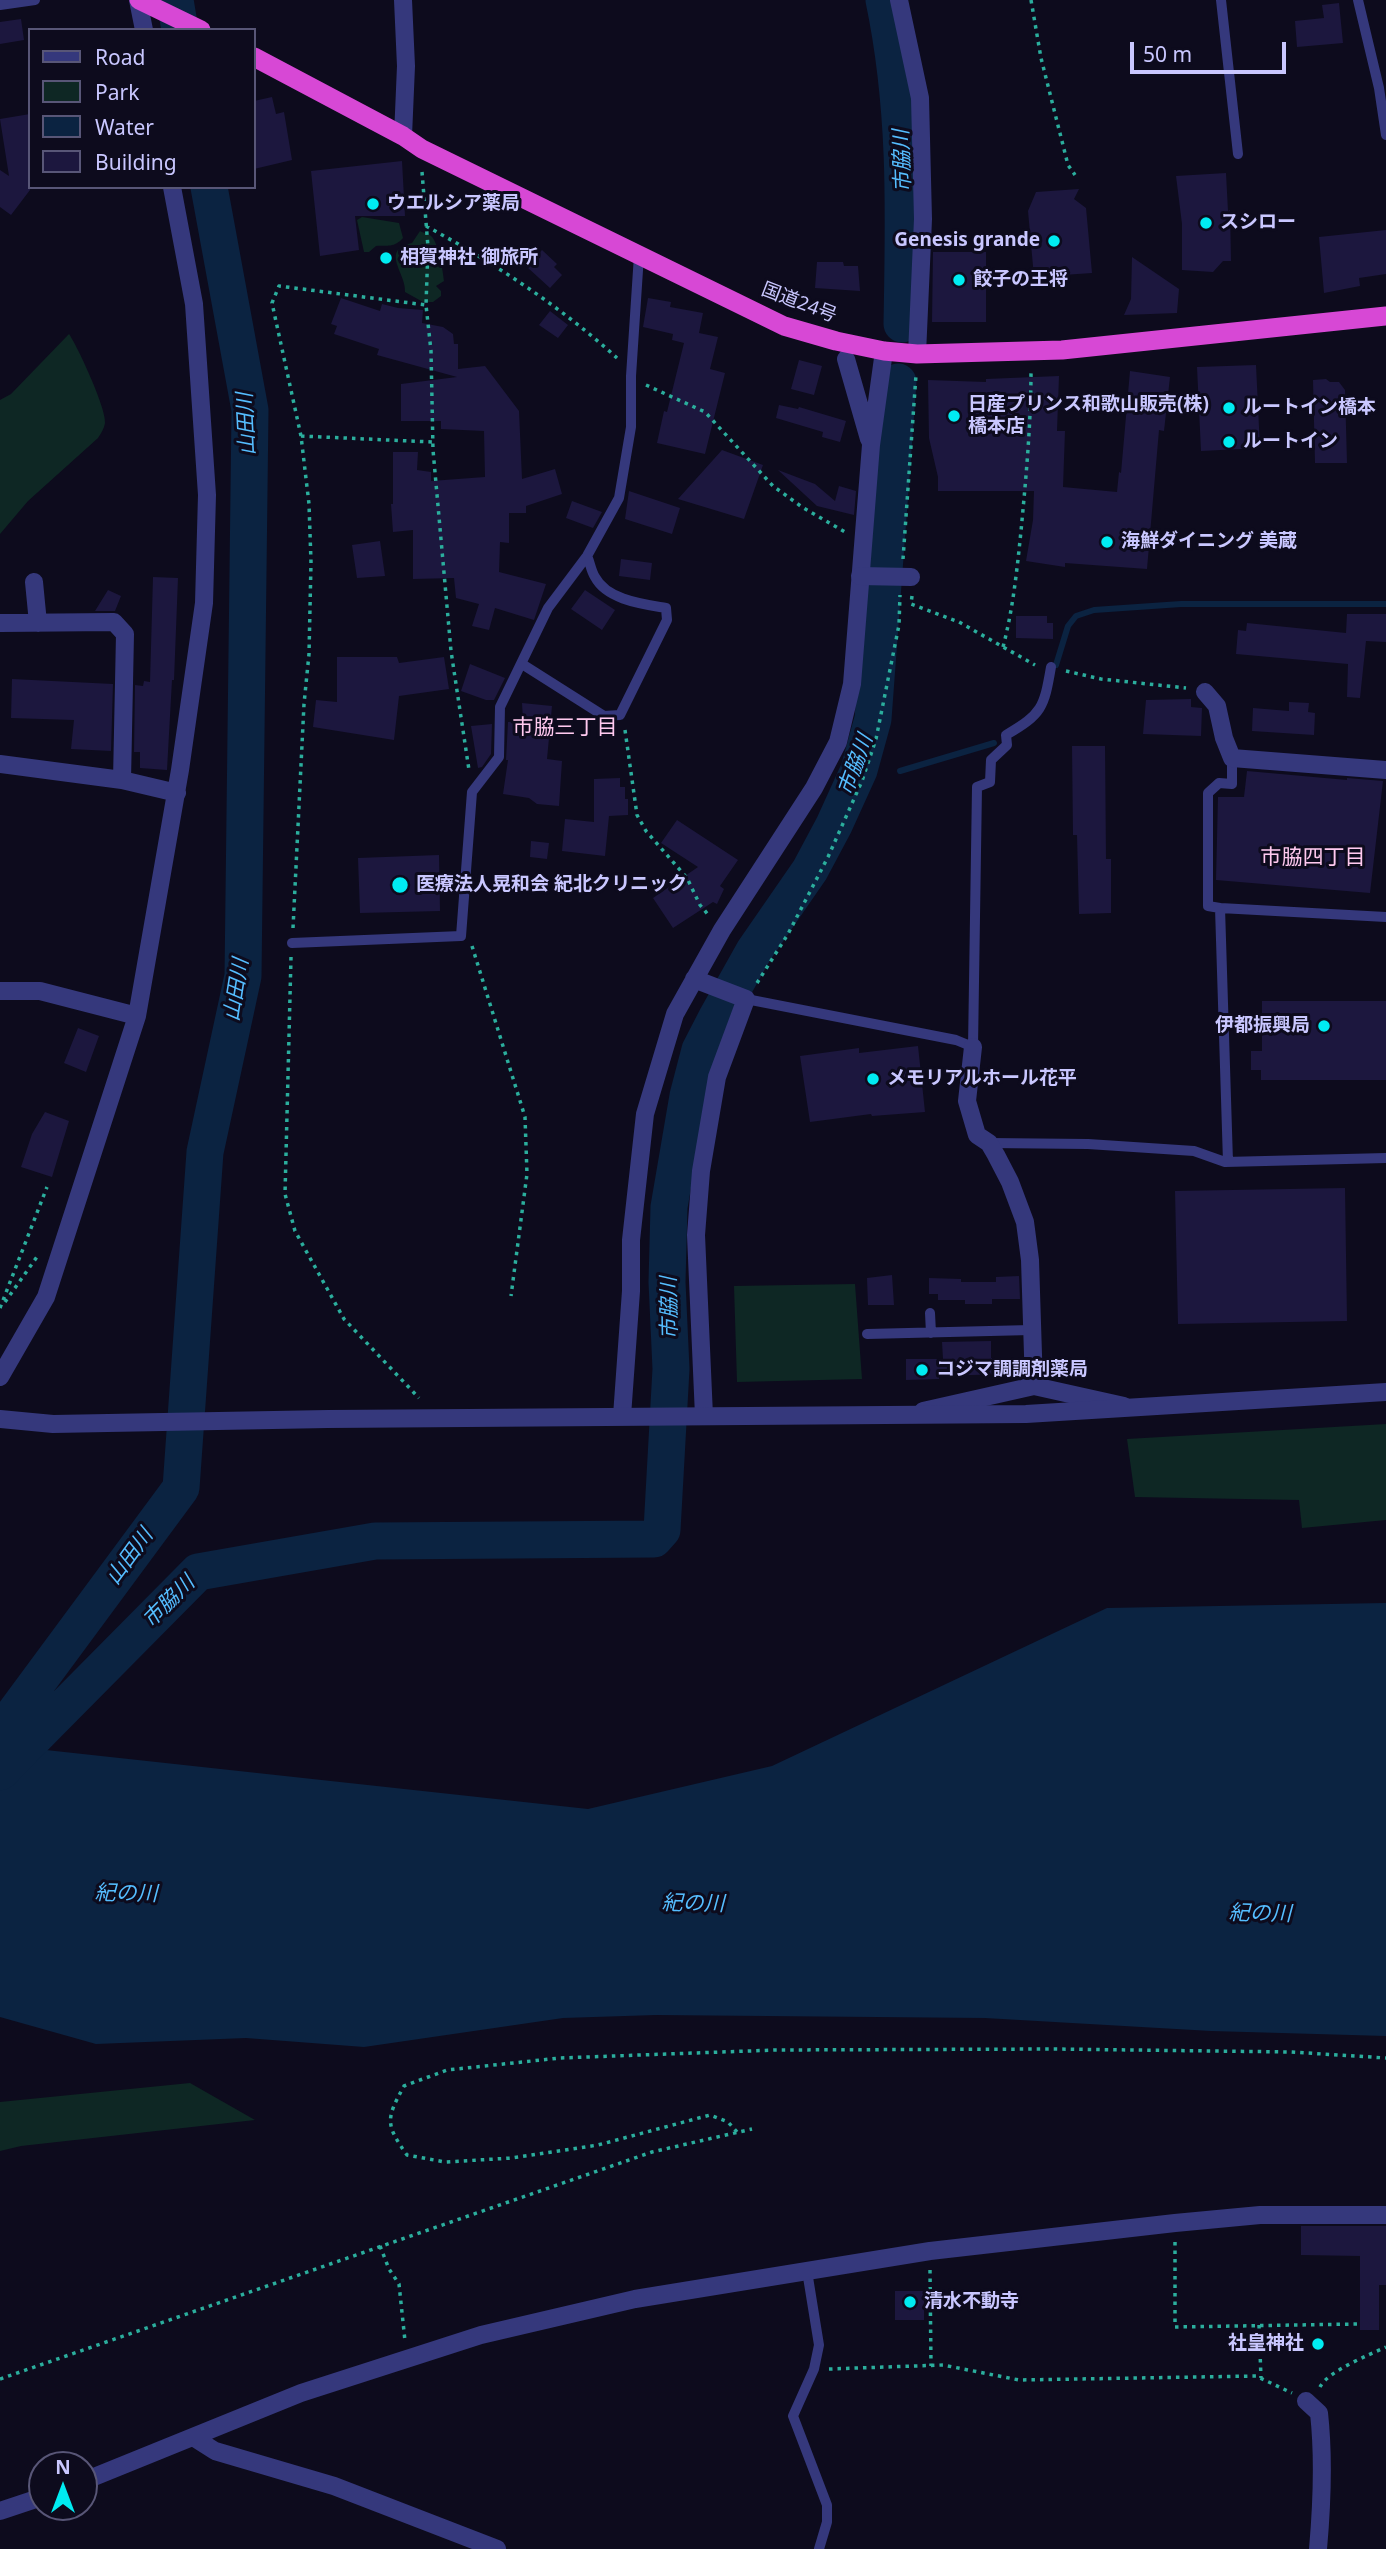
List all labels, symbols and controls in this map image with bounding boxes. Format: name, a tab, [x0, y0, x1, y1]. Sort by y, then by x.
legend	[28, 28, 256, 189]
scale bar	[1134, 28, 1290, 72]
text: 50 m	[1143, 40, 1192, 68]
text: Road	[95, 43, 145, 71]
text: Park	[95, 78, 139, 106]
text: Water	[95, 113, 154, 141]
water label: 市脇川	[889, 129, 917, 193]
text: Building	[95, 148, 177, 176]
place label: ウエルシア薬局	[387, 193, 520, 215]
marker: ウエルシア薬局	[365, 196, 381, 212]
place label: スシロー	[1220, 212, 1296, 234]
marker: スシロー	[1198, 215, 1214, 231]
place label: Genesis grande	[894, 230, 1040, 252]
marker: Genesis grande	[1046, 233, 1062, 249]
place label: 相賀神社 御旅所	[400, 247, 538, 269]
marker: 相賀神社 御旅所	[378, 250, 394, 266]
place label: 餃子の王将	[973, 269, 1068, 291]
marker: 餃子の王将	[951, 272, 967, 288]
street label: 国道24号	[758, 278, 840, 328]
water label: 山田川	[233, 392, 261, 456]
place label: 日産プリンス和歌山販売(株) 橋本店	[968, 394, 1209, 438]
place label: ルートイン橋本	[1243, 397, 1376, 419]
marker: ルートイン橋本	[1221, 400, 1237, 416]
marker: 日産プリンス和歌山販売(株) 橋本店	[946, 408, 962, 424]
place label: ルートイン	[1243, 431, 1338, 453]
marker: ルートイン	[1221, 434, 1237, 450]
place label: 海鮮ダイニング 美蔵	[1121, 531, 1297, 553]
marker: 海鮮ダイニング 美蔵	[1099, 534, 1115, 550]
district label: 市脇三丁目	[513, 715, 617, 741]
water label: 市脇川	[833, 731, 879, 799]
district label: 市脇四丁目	[1261, 845, 1365, 871]
place label: 医療法人晃和会 紀北クリニック	[416, 874, 687, 896]
marker: 医療法人晃和会 紀北クリニック	[390, 875, 410, 895]
water label: 山田川	[220, 957, 254, 1023]
place label: 伊都振興局	[1215, 1015, 1310, 1037]
marker: 伊都振興局	[1316, 1018, 1332, 1034]
place label: メモリアルホール花平	[887, 1068, 1077, 1090]
marker: メモリアルホール花平	[865, 1071, 881, 1087]
water label: 市脇川	[657, 1276, 683, 1340]
place label: コジマ調調剤薬局	[936, 1359, 1088, 1381]
marker: コジマ調調剤薬局	[914, 1362, 930, 1378]
water label: 山田川	[101, 1524, 159, 1590]
water label: 市脇川	[138, 1571, 200, 1633]
water label: 紀の川	[94, 1881, 158, 1907]
water label: 紀の川	[661, 1891, 725, 1917]
water label: 紀の川	[1228, 1901, 1292, 1927]
place label: 清水不動寺	[924, 2291, 1019, 2313]
marker: 清水不動寺	[902, 2294, 918, 2310]
place label: 社皇神社	[1228, 2333, 1304, 2355]
marker: 社皇神社	[1310, 2336, 1326, 2352]
north arrow	[28, 2451, 98, 2521]
text: N	[55, 2454, 71, 2480]

